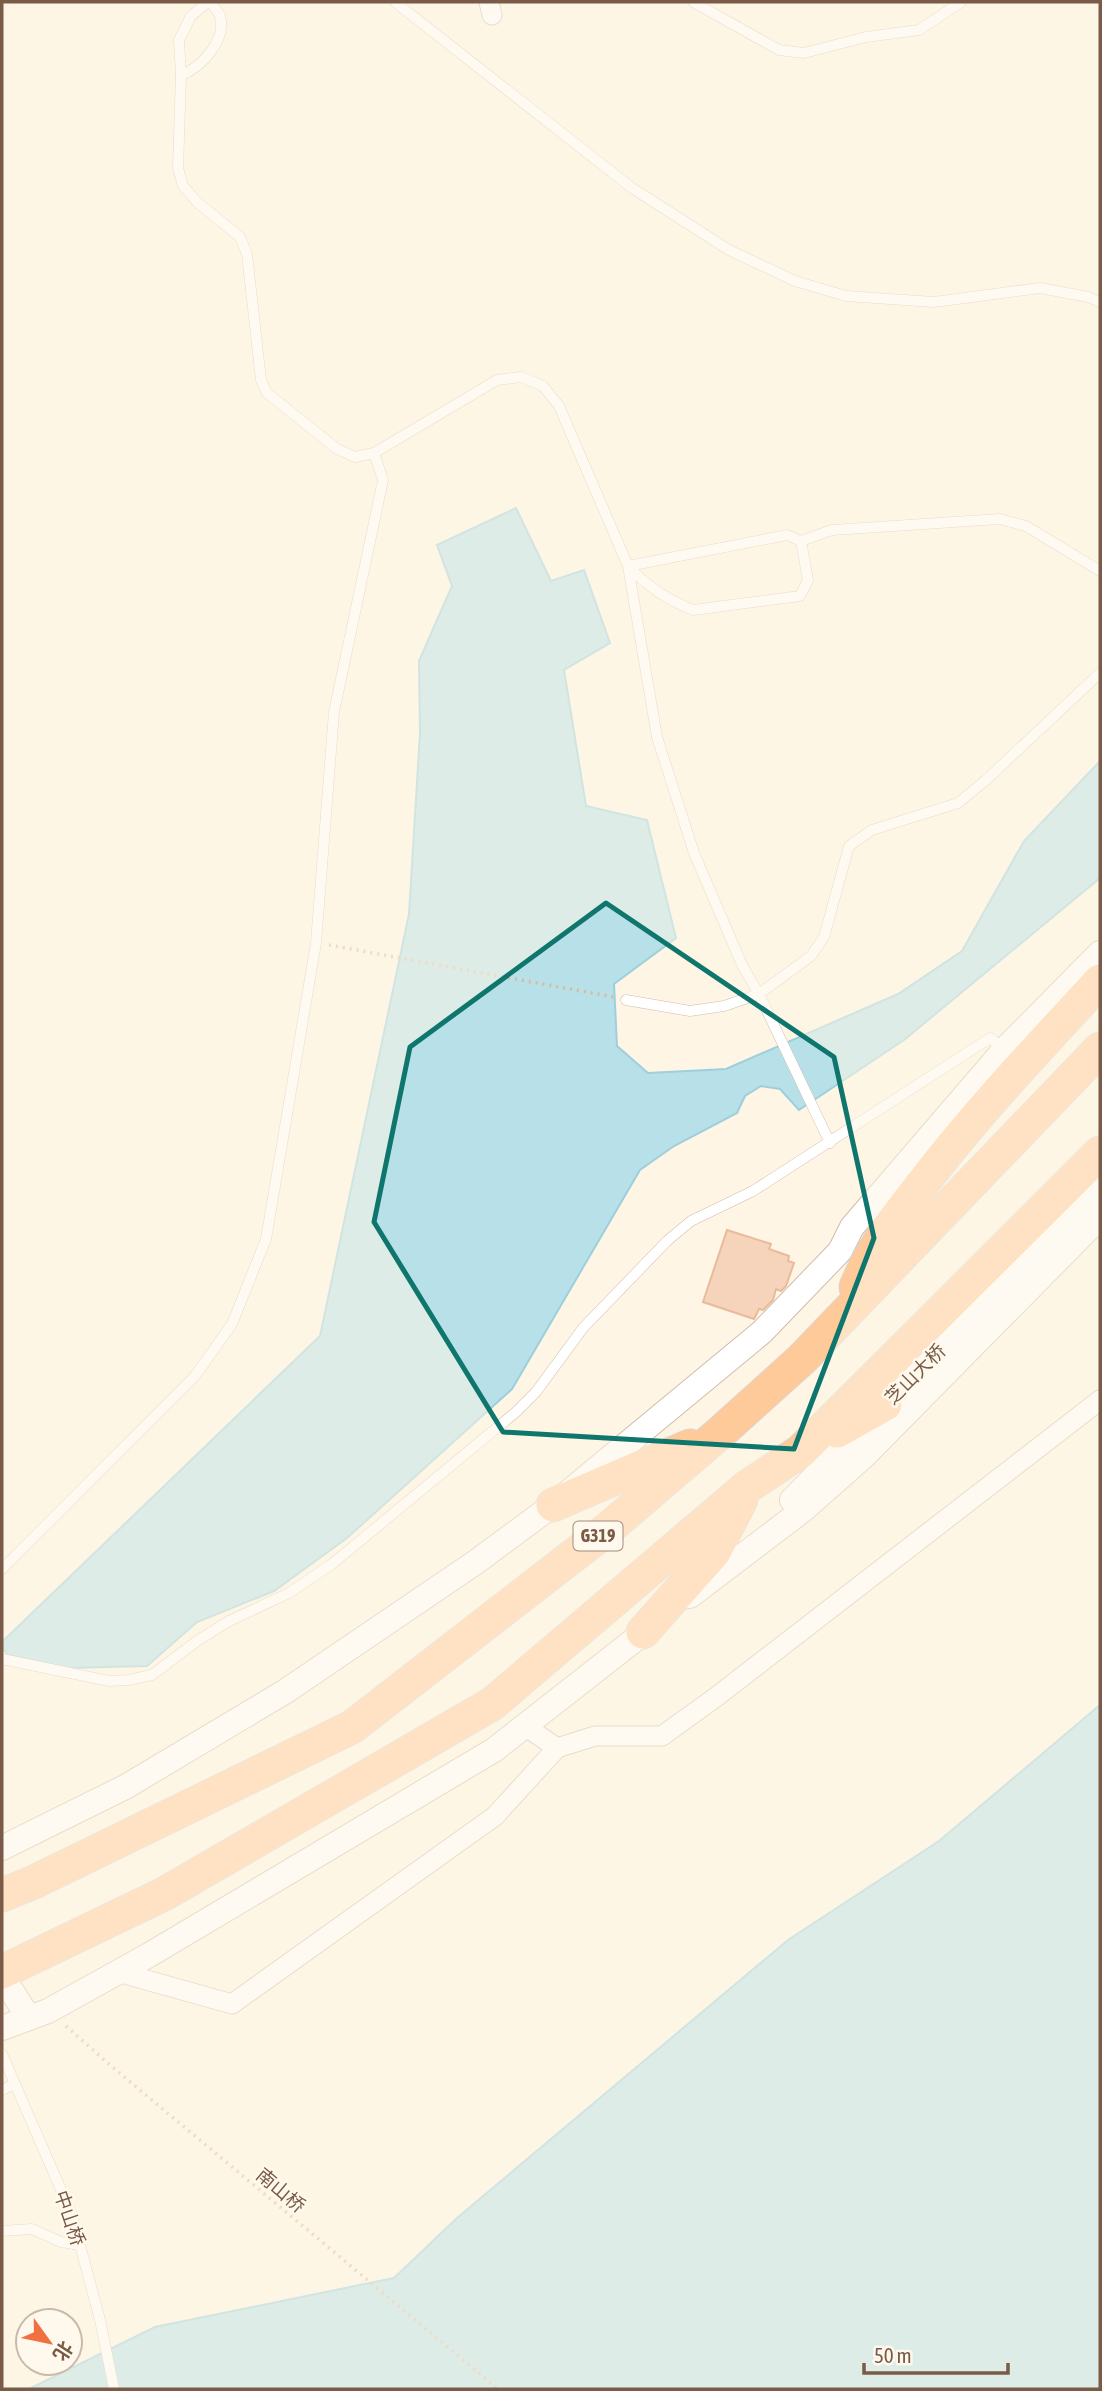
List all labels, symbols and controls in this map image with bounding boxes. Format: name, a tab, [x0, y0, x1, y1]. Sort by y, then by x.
street label: 芝山大桥	[880, 1339, 950, 1409]
road number: G319	[574, 1521, 622, 1550]
street label: 南山桥	[252, 2163, 310, 2217]
street label: 中山桥	[50, 2187, 90, 2249]
north arrow	[14, 2307, 84, 2377]
scale bar	[864, 2332, 1007, 2376]
text: 北	[49, 2337, 78, 2365]
text: 50 m	[874, 2343, 912, 2367]

